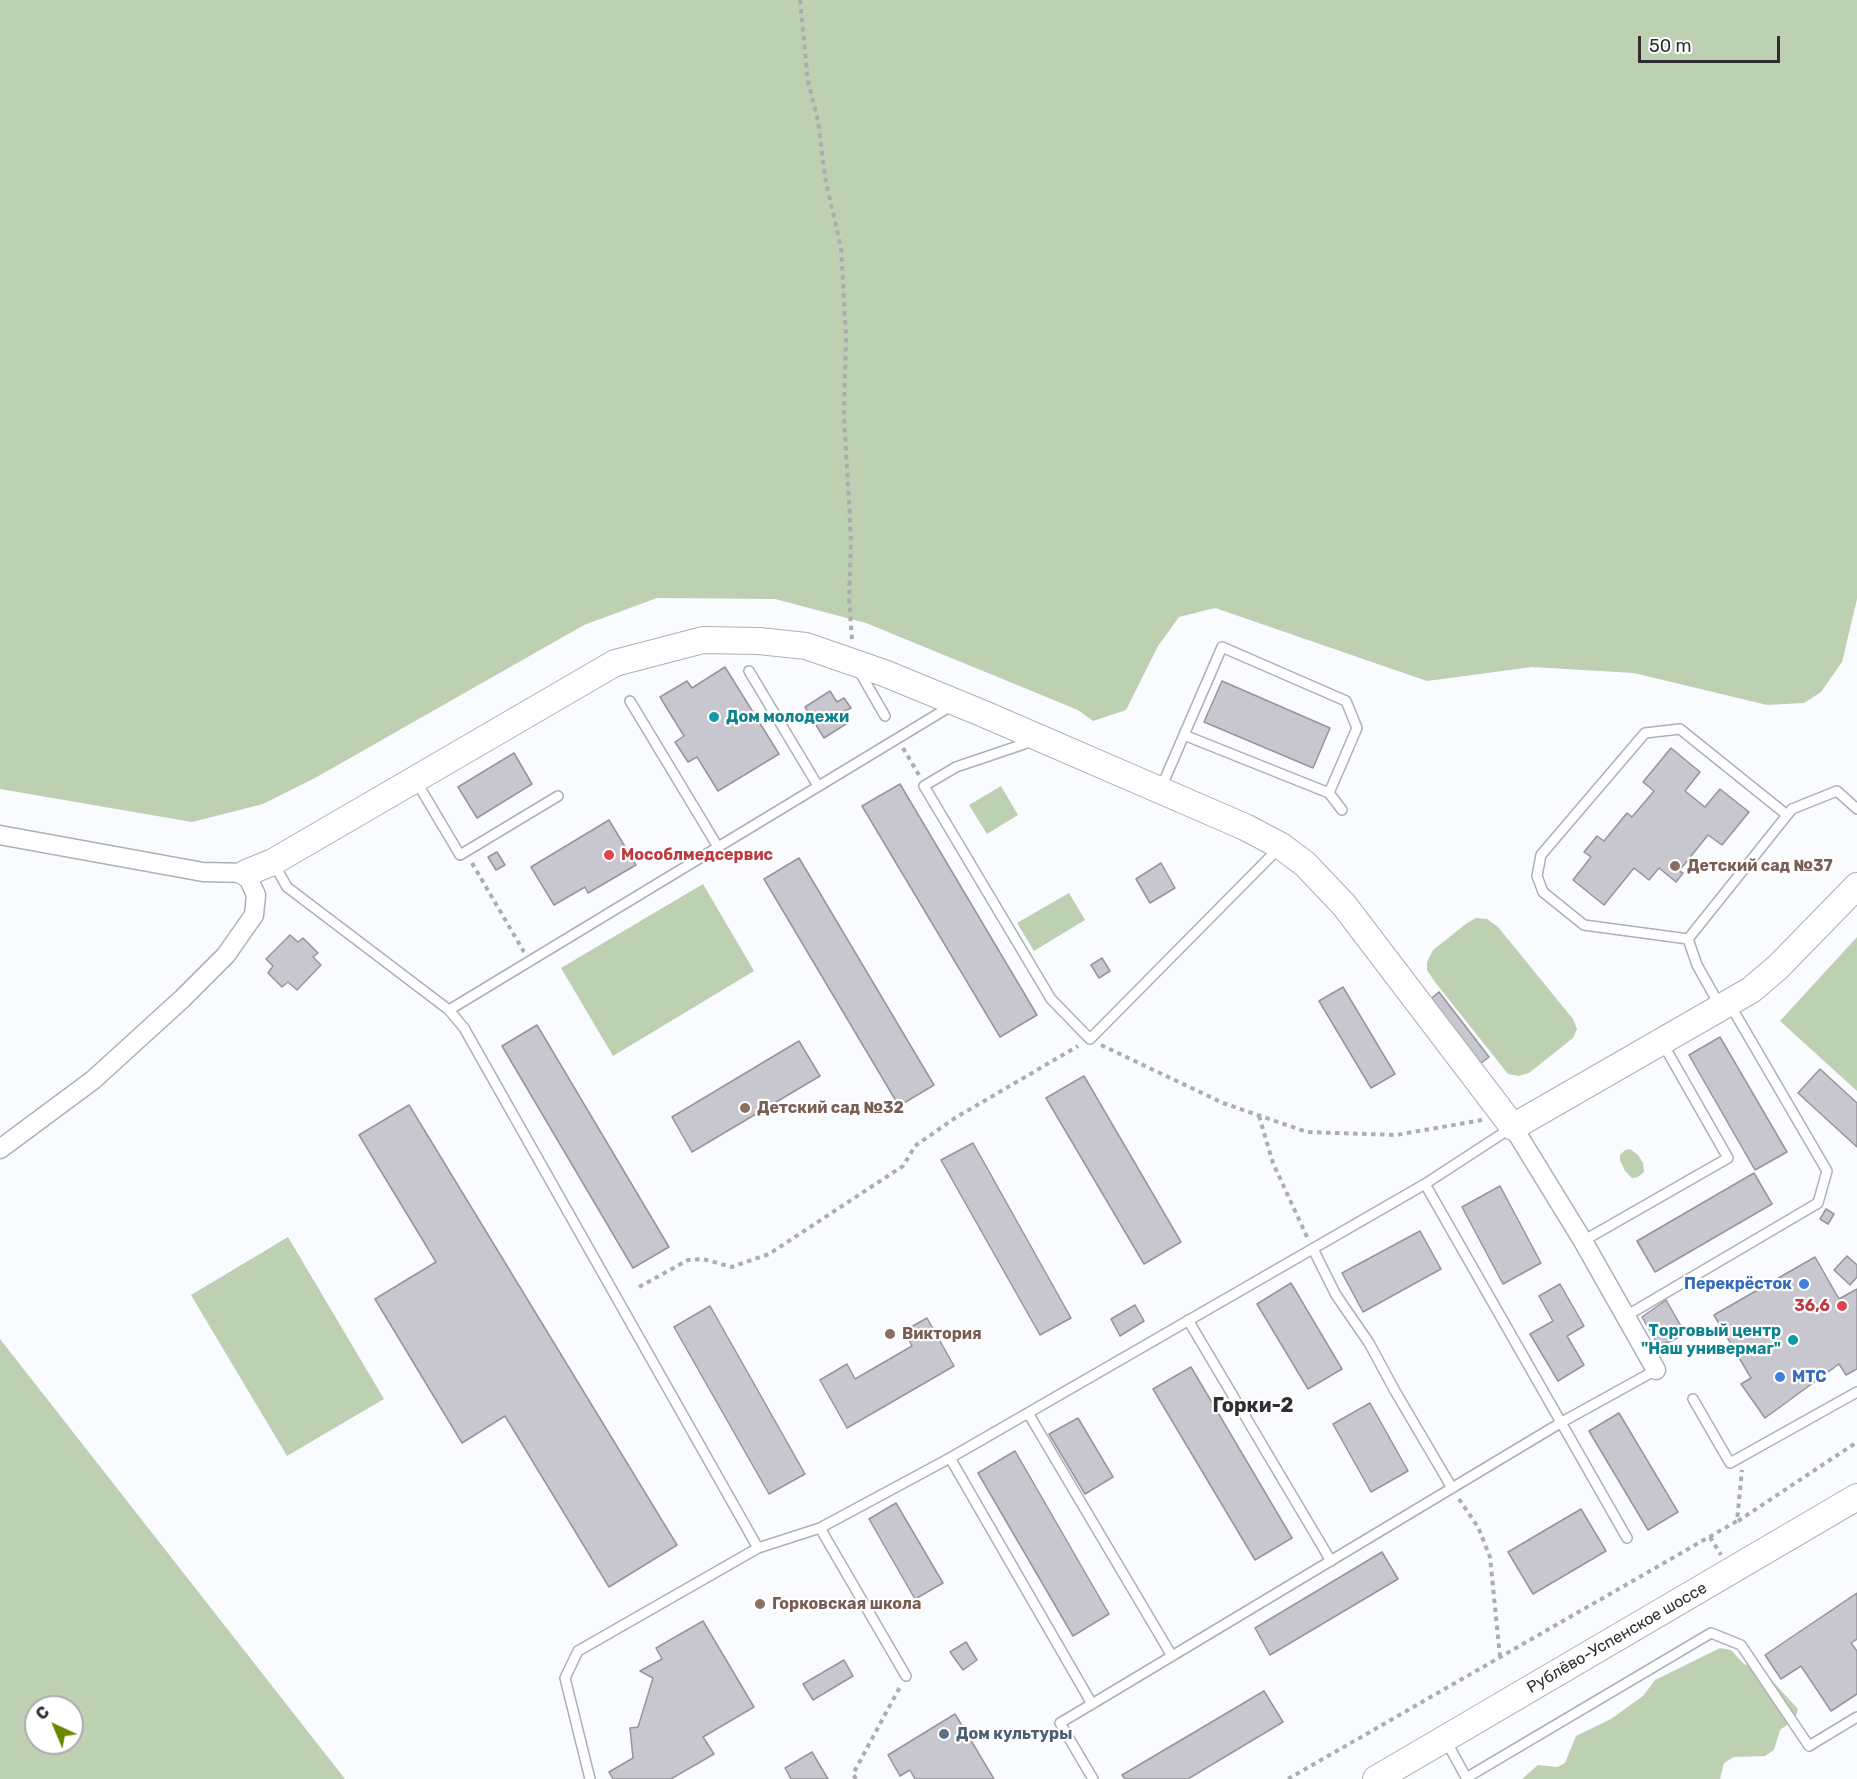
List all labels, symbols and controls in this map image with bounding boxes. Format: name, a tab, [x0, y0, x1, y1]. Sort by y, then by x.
scale bar	[1641, 24, 1784, 62]
text: 50 m	[1649, 35, 1692, 57]
place label: Дом молодежи	[726, 707, 849, 727]
marker: Дом молодежи	[707, 710, 721, 724]
place label: Мособлмедсервис	[621, 845, 773, 865]
marker: Мособлмедсервис	[602, 848, 616, 862]
place label: Детский сад №37	[1687, 856, 1833, 876]
marker: Детский сад №37	[1668, 859, 1682, 873]
place label: Детский сад №32	[757, 1098, 904, 1118]
marker: Детский сад №32	[738, 1101, 752, 1115]
place label: Перекрёсток	[1684, 1274, 1792, 1294]
marker: Перекрёсток	[1797, 1277, 1811, 1291]
place label: 36,6	[1794, 1296, 1830, 1316]
marker: 36,6	[1835, 1299, 1849, 1313]
place label: Торговый центр "Наш универмаг"	[1641, 1321, 1781, 1359]
place label: Виктория	[902, 1324, 982, 1344]
marker: Виктория	[883, 1327, 897, 1341]
marker: Торговый центр "Наш универмаг"	[1786, 1333, 1800, 1347]
place label: МТС	[1792, 1367, 1827, 1387]
marker: МТС	[1773, 1370, 1787, 1384]
district label: Горки-2	[1213, 1394, 1293, 1418]
street label: Рублёво-Успенское шоссе	[1524, 1579, 1710, 1697]
place label: Горковская школа	[772, 1594, 921, 1614]
marker: Горковская школа	[753, 1597, 767, 1611]
north arrow	[24, 1695, 84, 1755]
text: С	[32, 1702, 53, 1724]
place label: Дом культуры	[956, 1724, 1072, 1744]
marker: Дом культуры	[937, 1727, 951, 1741]

